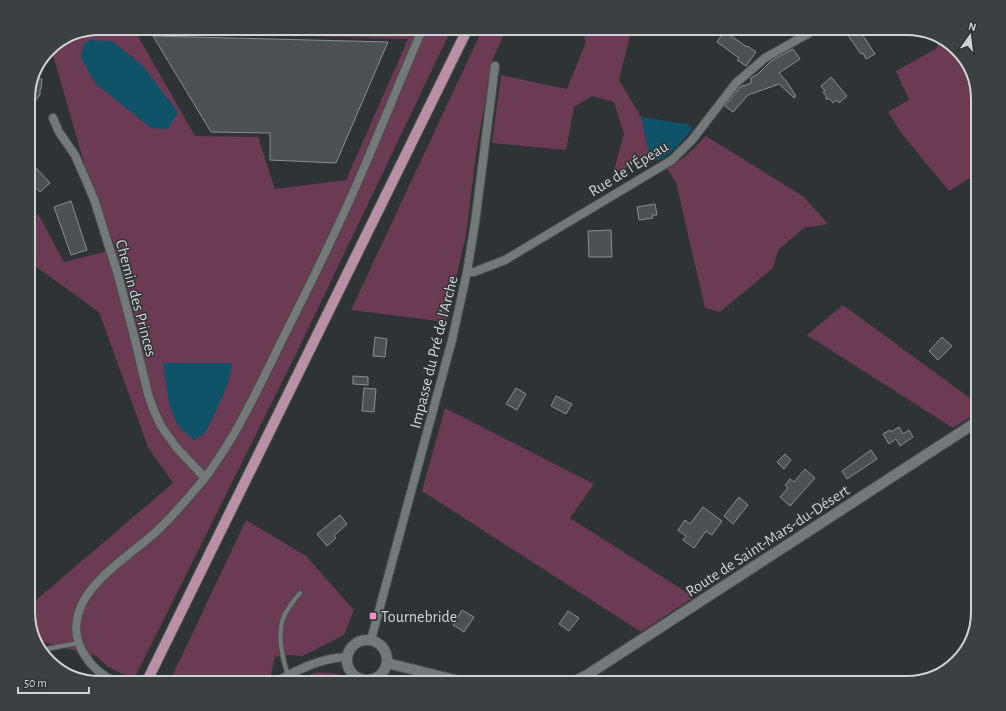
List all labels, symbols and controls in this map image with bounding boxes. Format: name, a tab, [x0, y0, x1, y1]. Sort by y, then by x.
north arrow	[950, 16, 990, 56]
text: N	[967, 21, 977, 33]
street label: Rue de l'Épeau	[585, 136, 671, 200]
street label: Chemin des Princes	[113, 238, 159, 359]
street label: Impasse du Pré de l'Arche	[407, 274, 461, 430]
street label: Route de Saint-Mars-du-Désert	[683, 482, 852, 600]
place label: Tournebride	[381, 609, 457, 625]
marker: Tournebride	[368, 611, 378, 621]
scale bar	[18, 669, 89, 695]
text: 50 m	[24, 677, 47, 689]

